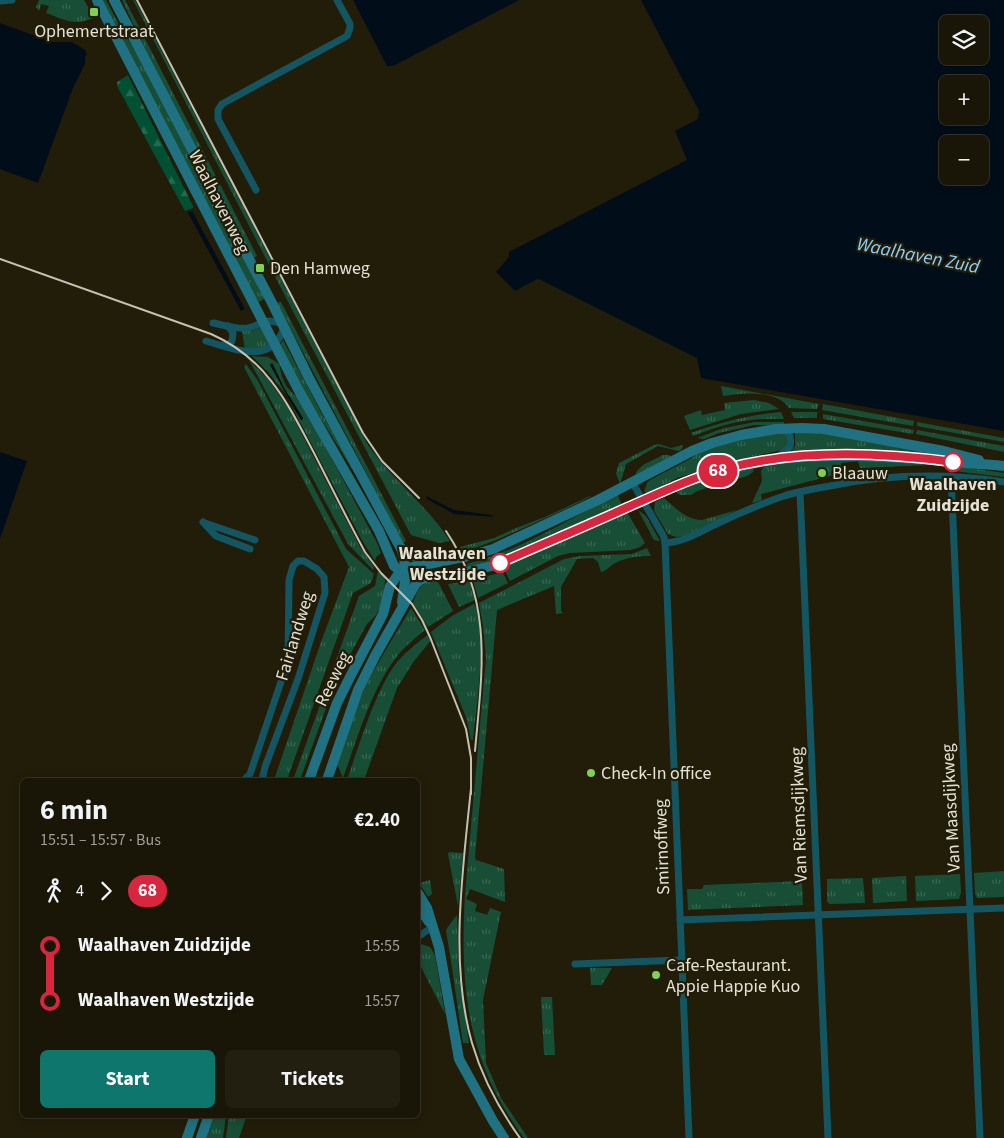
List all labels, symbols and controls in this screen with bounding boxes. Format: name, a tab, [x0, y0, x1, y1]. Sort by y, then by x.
marker: Ophemertstraat	[88, 6, 100, 18]
map controls	[939, 15, 989, 185]
button: layers	[939, 15, 989, 65]
place label: Ophemertstraat	[34, 19, 154, 44]
button: +	[939, 75, 989, 125]
button: −	[939, 135, 989, 185]
street label: Waalhavenweg	[182, 146, 256, 258]
water label: Waalhaven Zuid	[854, 231, 982, 281]
place label: Den Hamweg	[270, 256, 370, 281]
marker: Den Hamweg	[254, 262, 266, 274]
marker: Waalhaven Zuidzijde	[943, 452, 963, 472]
line badge: 68	[696, 455, 740, 487]
text: 68	[708, 458, 728, 483]
place label: Blaauw	[832, 461, 888, 486]
marker: Blaauw	[816, 467, 828, 479]
place label: Waalhaven Zuidzijde	[909, 472, 997, 518]
place label: Waalhaven Westzijde	[399, 541, 486, 587]
marker: Waalhaven Westzijde	[490, 553, 510, 573]
street label: Fairlandweg	[270, 588, 320, 684]
street label: Reeweg	[309, 647, 357, 711]
street label: Van Maasdijkweg	[935, 743, 967, 873]
street label: Van Riemsdijkweg	[784, 747, 814, 883]
place label: Check-In office	[601, 761, 711, 786]
marker: Check-In office	[585, 767, 597, 779]
text: 6 min	[40, 790, 108, 830]
street label: Smirnoffweg	[648, 799, 676, 895]
text: €2.40	[354, 807, 400, 834]
text: 15:51 – 15:57 · Bus	[40, 829, 161, 851]
icon: walk	[40, 877, 68, 905]
icon: forward	[92, 877, 120, 905]
text: 68	[138, 878, 157, 903]
text: 4	[76, 880, 84, 902]
text: Waalhaven Zuidzijde	[78, 932, 251, 959]
text: 15:55	[364, 935, 400, 957]
place label: Cafe-Restaurant. Appie Happie Kuo	[666, 953, 800, 999]
marker: Cafe-Restaurant. Appie Happie Kuo	[650, 969, 662, 981]
text: Waalhaven Westzijde	[78, 987, 254, 1014]
text: 15:57	[364, 990, 400, 1012]
button: Start	[40, 1050, 215, 1108]
button: Tickets	[225, 1050, 400, 1108]

